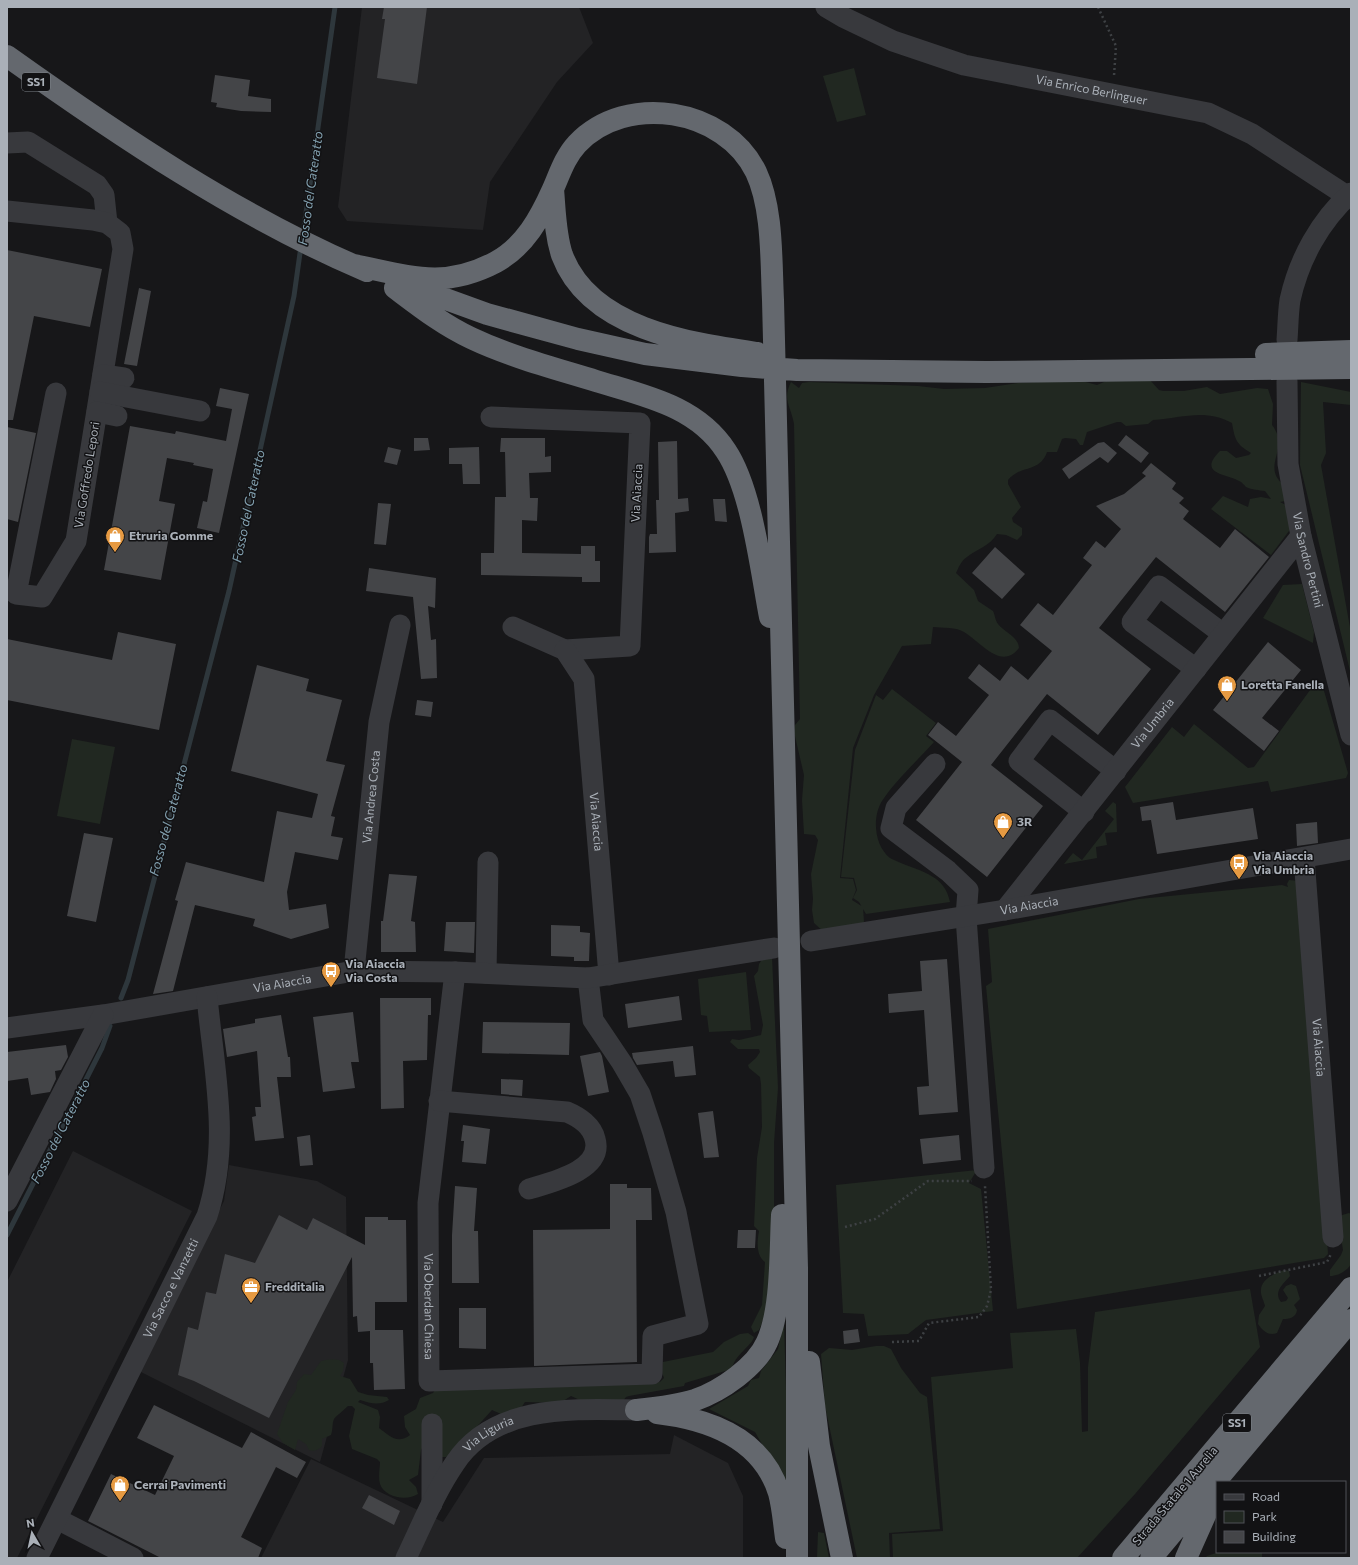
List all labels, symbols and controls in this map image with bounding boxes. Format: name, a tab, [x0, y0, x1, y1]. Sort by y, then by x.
street label: Via Enrico Berlinguer	[1035, 71, 1149, 107]
road number: SS1	[22, 73, 50, 91]
water label: Fosso del Cateratto	[294, 130, 326, 246]
street label: Via Goffredo Lepori	[71, 421, 101, 529]
water label: Fosso del Cateratto	[228, 448, 268, 564]
street label: Via Aiaccia	[627, 463, 645, 523]
street label: Via Sandro Pertini	[1291, 511, 1327, 609]
shop icon: Etruria Gomme	[104, 525, 126, 553]
place label: Etruria Gomme	[129, 528, 213, 542]
shop icon: Loretta Fanella	[1216, 674, 1238, 702]
place label: Loretta Fanella	[1241, 677, 1324, 691]
street label: Via Umbria	[1128, 695, 1176, 751]
street label: Via Andrea Costa	[359, 750, 382, 844]
water label: Fosso del Cateratto	[145, 762, 191, 878]
street label: Via Aiaccia	[588, 792, 607, 852]
shop icon: 3R	[992, 811, 1014, 839]
place label: 3R	[1017, 814, 1033, 828]
place label: Via Aiaccia Via Umbria	[1253, 848, 1314, 876]
bus stop icon: Via Aiaccia Via Umbria	[1228, 852, 1250, 880]
street label: Via Aiaccia	[999, 893, 1059, 917]
place label: Via Aiaccia Via Costa	[345, 956, 405, 984]
bus stop icon: Via Aiaccia Via Costa	[320, 960, 342, 988]
street label: Via Aiaccia	[252, 971, 312, 995]
street label: Via Aiaccia	[1310, 1017, 1329, 1077]
water label: Fosso del Cateratto	[27, 1076, 93, 1186]
street label: Via Sacco e Vanzetti	[140, 1236, 201, 1340]
street label: Via Oberdan Chiesa	[422, 1253, 437, 1360]
office icon: Fredditalia	[240, 1276, 262, 1304]
place label: Fredditalia	[265, 1279, 325, 1293]
street label: Via Liguria	[459, 1412, 515, 1454]
road number: SS1	[1223, 1414, 1251, 1432]
street label: Strada Statale 1 Aurelia	[1129, 1443, 1220, 1548]
shop icon: Cerrai Pavimenti	[109, 1474, 131, 1502]
place label: Cerrai Pavimenti	[134, 1477, 226, 1491]
legend	[1216, 1481, 1346, 1553]
text: Road	[1252, 1489, 1280, 1503]
text: Park	[1252, 1509, 1278, 1523]
north arrow	[12, 1513, 52, 1553]
text: N	[25, 1516, 35, 1530]
text: Building	[1252, 1529, 1296, 1543]

